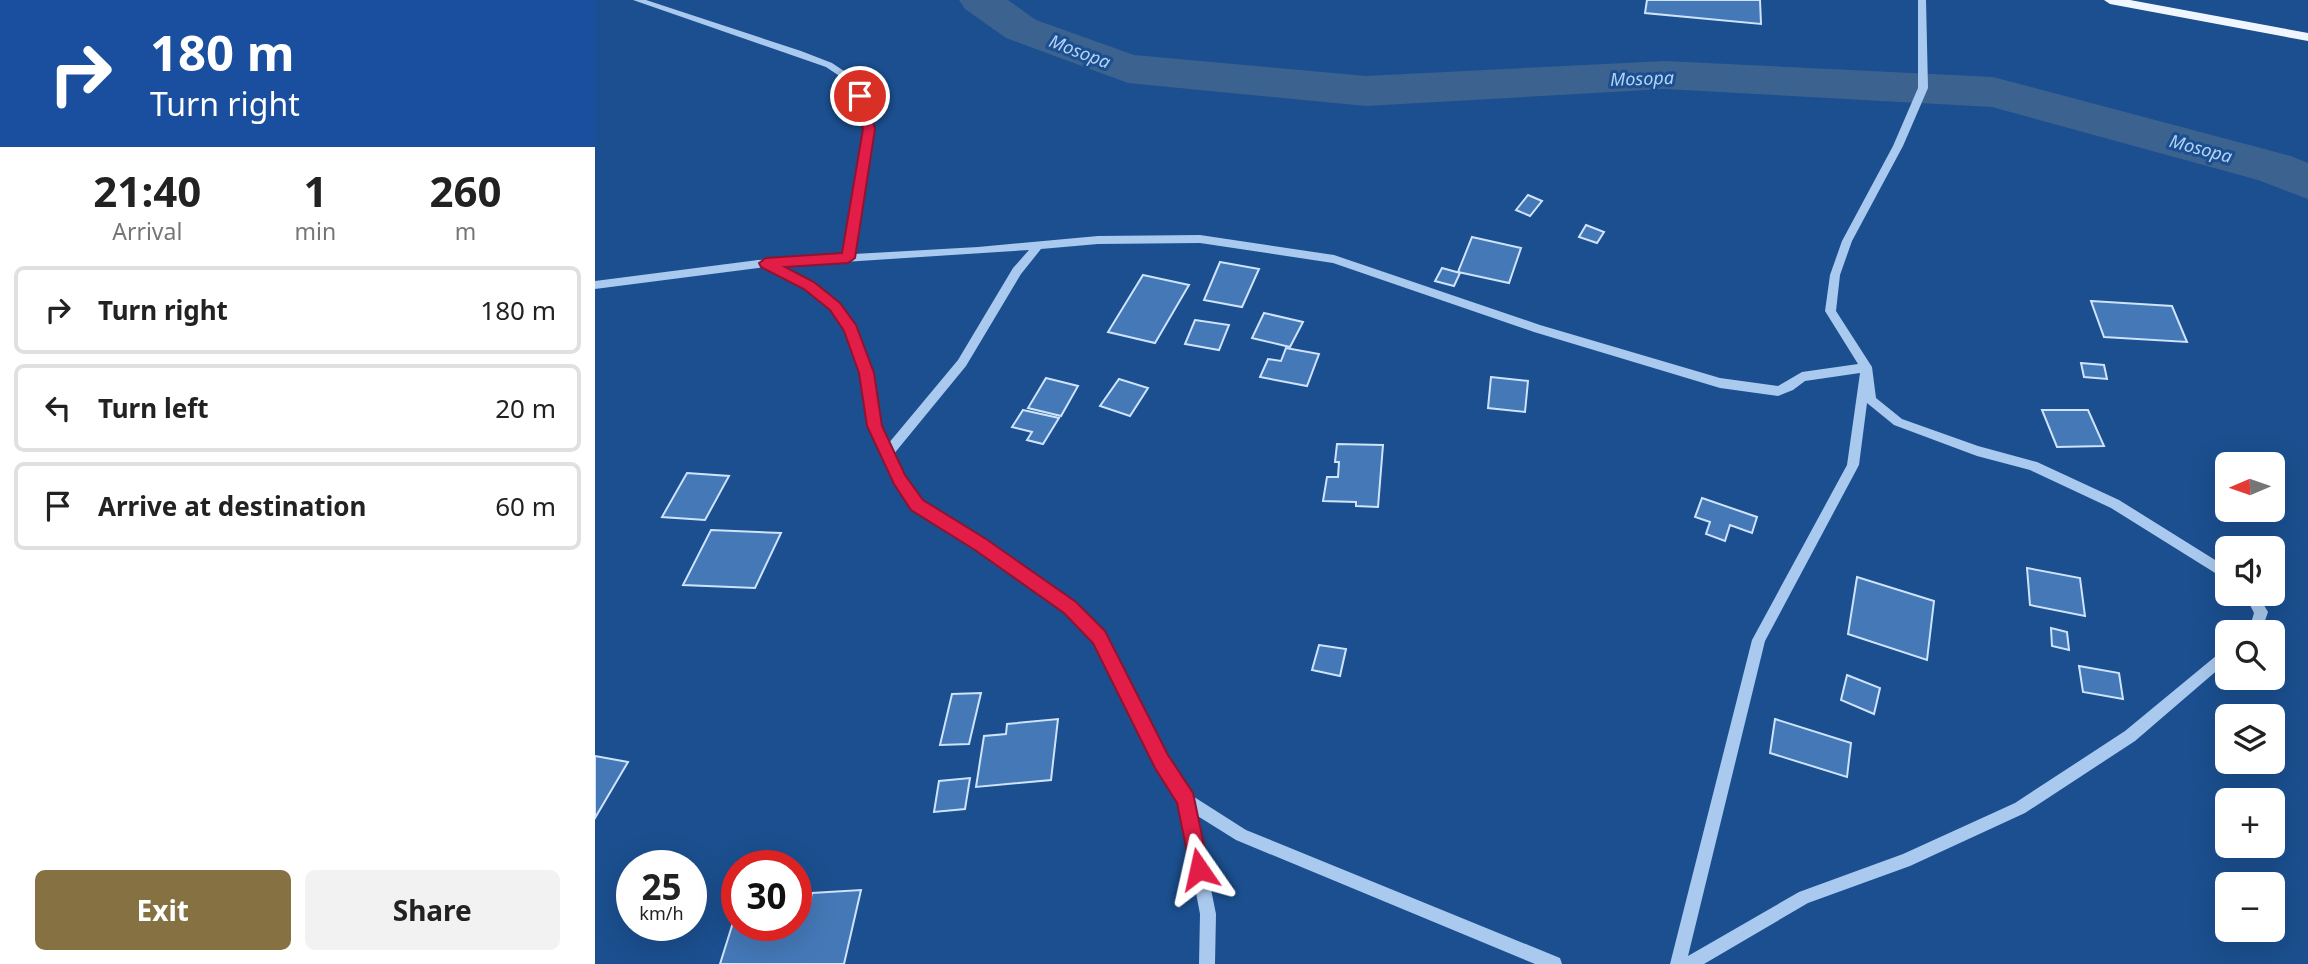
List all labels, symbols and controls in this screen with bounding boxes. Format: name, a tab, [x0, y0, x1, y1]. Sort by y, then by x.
text: 180 m	[150, 19, 295, 85]
icon: right	[35, 28, 126, 119]
water label: Mosopa	[1046, 28, 1114, 74]
water label: Mosopa	[1610, 65, 1674, 91]
pin	[830, 66, 890, 126]
icon: arrive	[841, 77, 879, 115]
text: Turn right	[150, 82, 300, 125]
water label: Mosopa	[2167, 128, 2235, 168]
text: 21:40	[93, 162, 201, 219]
text: 1	[303, 162, 327, 219]
text: 260	[430, 162, 502, 219]
text: Arrival	[112, 215, 182, 247]
text: min	[295, 215, 336, 247]
text: m	[455, 215, 476, 247]
icon: right	[39, 291, 77, 329]
text: Turn right	[98, 292, 228, 328]
text: 180 m	[480, 292, 556, 328]
icon: left	[39, 389, 77, 427]
text: Turn left	[98, 390, 209, 426]
text: 20 m	[495, 390, 556, 426]
north arrow	[2215, 452, 2285, 522]
map controls	[2215, 452, 2285, 942]
icon: arrive	[39, 487, 77, 525]
text: Arrive at destination	[98, 488, 367, 524]
text: 60 m	[495, 488, 556, 524]
button: sound	[2215, 536, 2285, 606]
button: search	[2215, 620, 2285, 690]
button: layers	[2215, 704, 2285, 774]
button: +	[2215, 788, 2285, 858]
position arrow	[1162, 832, 1236, 906]
speed limit sign: 30	[721, 850, 812, 941]
text: 25	[641, 863, 682, 910]
button: Exit	[35, 870, 291, 950]
button: Share	[305, 870, 560, 950]
button: −	[2215, 872, 2285, 942]
text: km/h	[639, 901, 684, 925]

